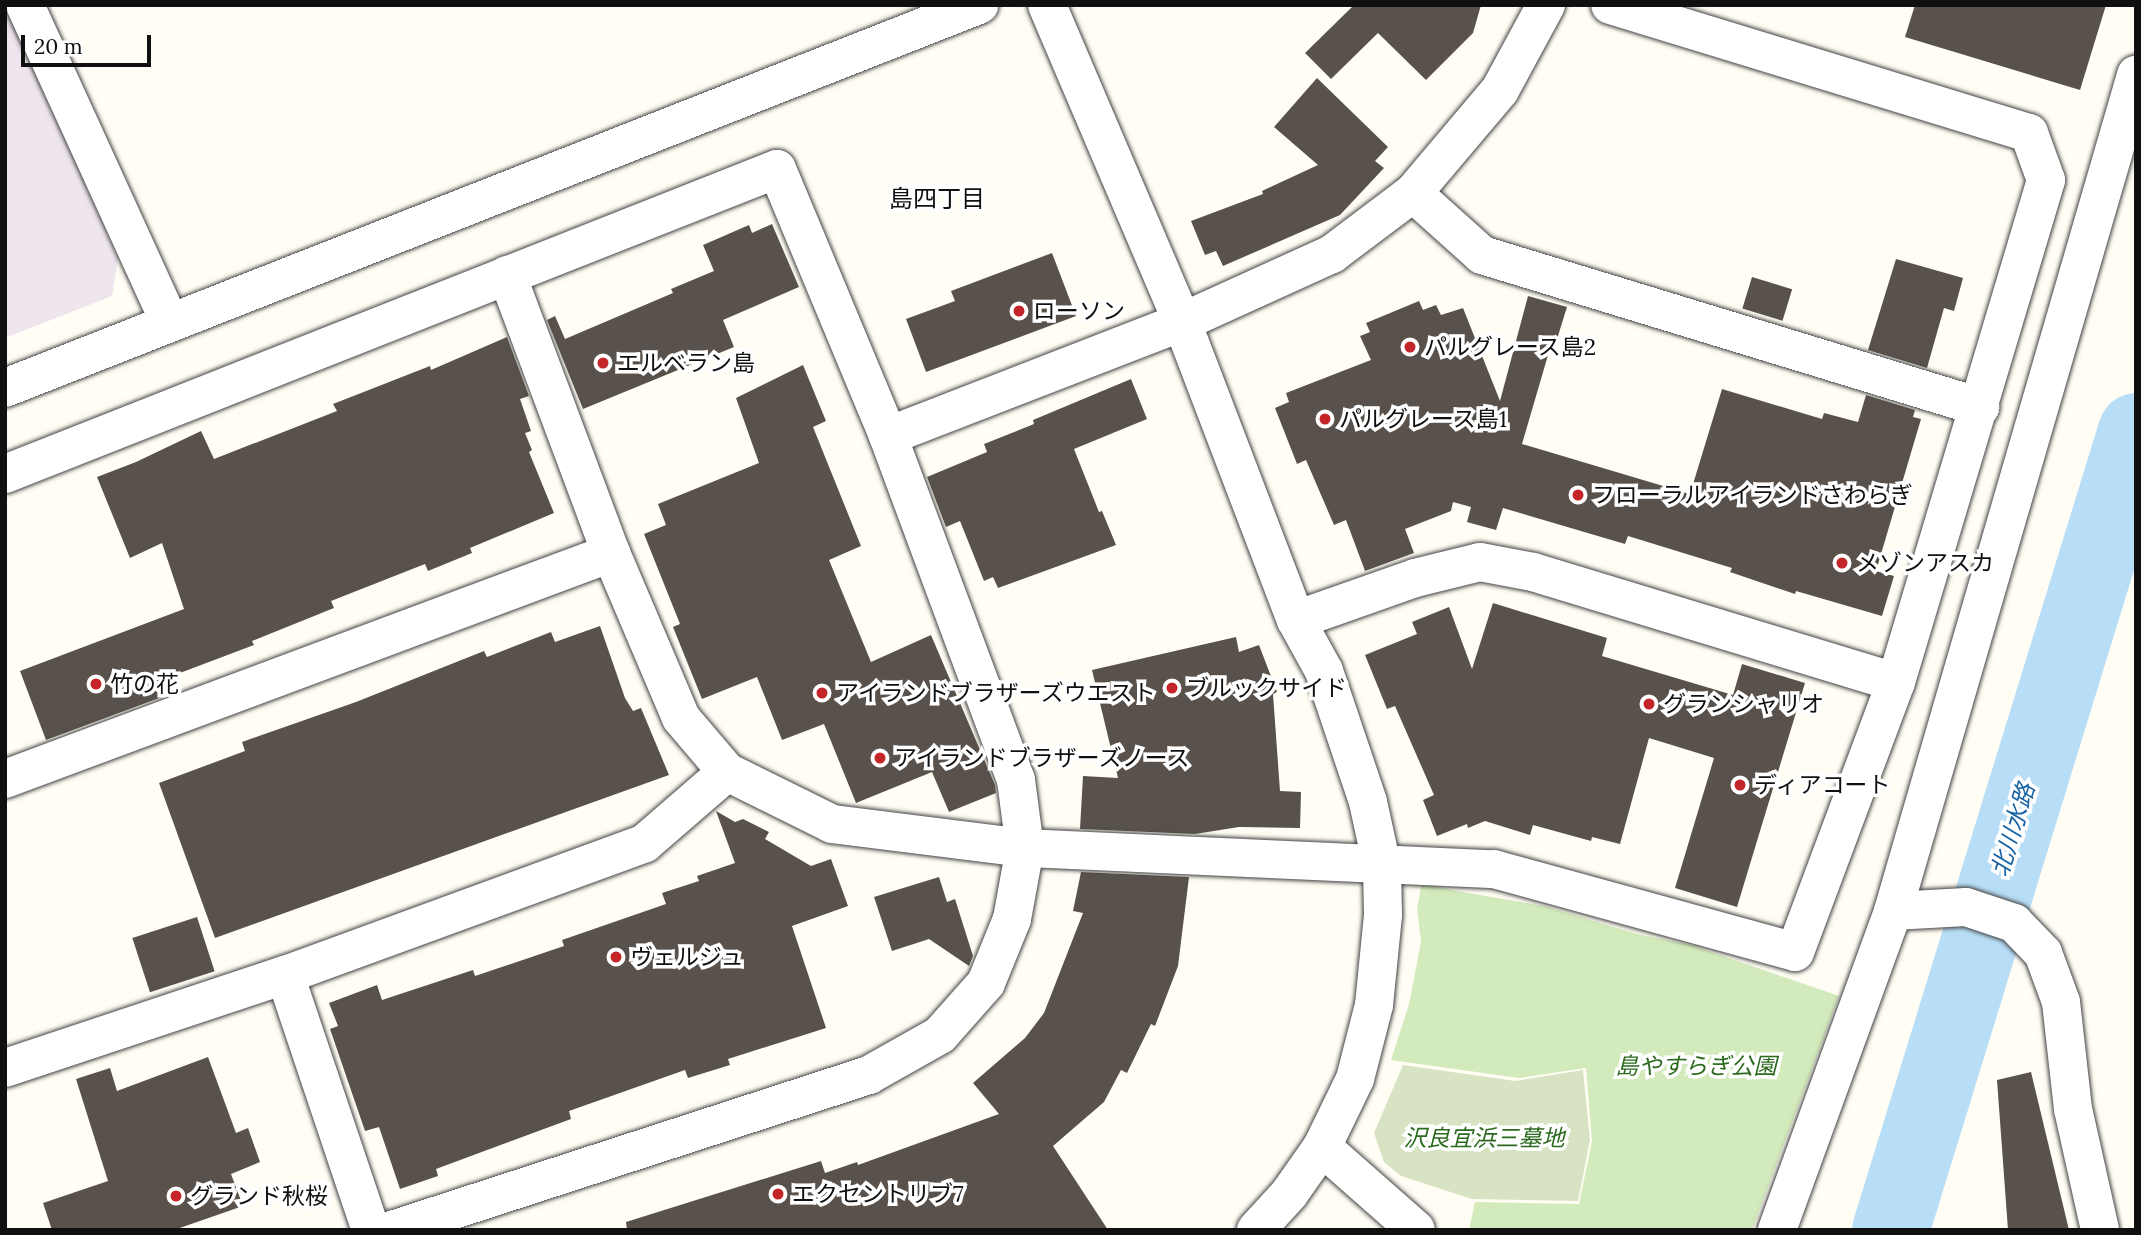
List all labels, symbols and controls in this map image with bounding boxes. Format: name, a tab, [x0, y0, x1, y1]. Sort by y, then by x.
scale bar	[24, 21, 154, 65]
text: 20 m	[34, 33, 83, 60]
district label: 島四丁目	[889, 185, 985, 213]
place label: ローソン	[1033, 297, 1125, 325]
marker: ローソン	[1011, 303, 1027, 319]
place label: パルグレース島2	[1424, 333, 1597, 361]
marker: パルグレース島2	[1402, 339, 1418, 355]
place label: エルベラン島	[617, 349, 755, 377]
marker: エルベラン島	[595, 355, 611, 371]
place label: パルグレース島1	[1339, 405, 1508, 433]
marker: パルグレース島1	[1317, 411, 1333, 427]
place label: フローラルアイランドさわらぎ	[1592, 481, 1914, 509]
marker: フローラルアイランドさわらぎ	[1570, 487, 1586, 503]
place label: メゾンアスカ	[1856, 549, 1994, 577]
marker: メゾンアスカ	[1834, 555, 1850, 571]
place label: 竹の花	[110, 670, 179, 698]
place label: ブルックサイド	[1186, 674, 1347, 702]
marker: 竹の花	[88, 676, 104, 692]
place label: アイランドブラザーズウエスト	[836, 679, 1158, 707]
marker: ブルックサイド	[1164, 680, 1180, 696]
marker: アイランドブラザーズウエスト	[814, 685, 830, 701]
place label: グランシャリオ	[1663, 690, 1824, 718]
marker: グランシャリオ	[1641, 696, 1657, 712]
place label: アイランドブラザーズノース	[894, 744, 1193, 772]
marker: アイランドブラザーズノース	[872, 750, 888, 766]
place label: ディアコート	[1754, 771, 1892, 799]
marker: ディアコート	[1732, 777, 1748, 793]
water label: 北川水路	[1985, 780, 2041, 880]
place label: ヴェルジュ	[630, 943, 745, 971]
marker: ヴェルジュ	[608, 949, 624, 965]
park label: 島やすらぎ公園	[1616, 1052, 1776, 1080]
park label: 沢良宜浜三墓地	[1404, 1124, 1564, 1152]
place label: エクセントリブ7	[792, 1180, 964, 1208]
place label: グランド秋桜	[190, 1182, 328, 1210]
marker: エクセントリブ7	[770, 1186, 786, 1202]
marker: グランド秋桜	[168, 1188, 184, 1204]

